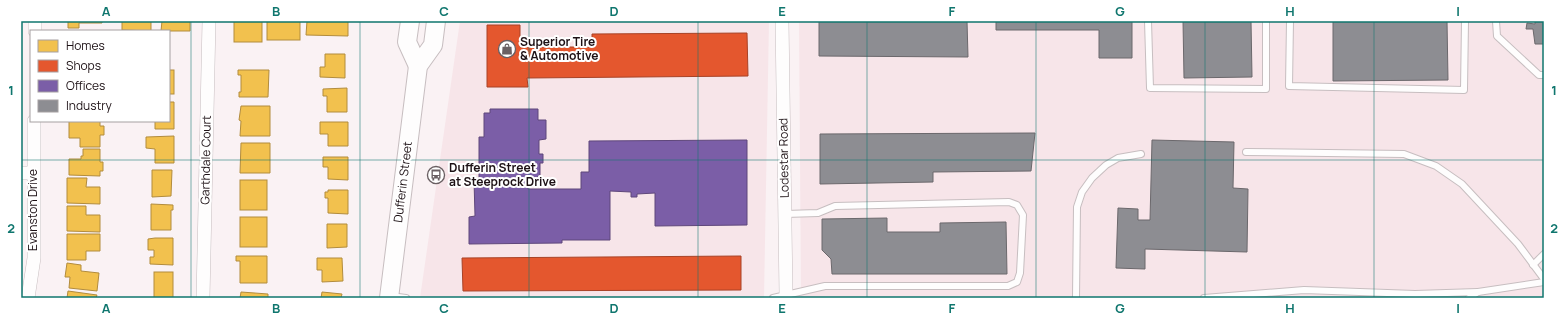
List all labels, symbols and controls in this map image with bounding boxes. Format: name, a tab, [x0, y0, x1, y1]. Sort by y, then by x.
text: A	[102, 2, 111, 20]
text: B	[272, 2, 280, 20]
text: C	[439, 2, 449, 20]
text: D	[609, 2, 619, 20]
text: E	[778, 2, 786, 20]
text: F	[949, 2, 956, 20]
text: G	[1115, 2, 1125, 20]
text: H	[1285, 2, 1295, 20]
text: I	[1456, 2, 1460, 20]
legend	[30, 30, 170, 122]
place label: Superior Tire & Automotive	[520, 33, 599, 64]
text: Homes	[66, 37, 105, 54]
shop icon: Superior Tire & Automotive	[497, 39, 517, 59]
text: Shops	[66, 57, 101, 74]
text: Offices	[66, 77, 105, 94]
text: 1	[8, 81, 14, 99]
text: 1	[1551, 81, 1557, 99]
text: Industry	[66, 97, 112, 114]
street label: Garthdale Court	[196, 115, 215, 205]
street label: Lodestar Road	[774, 118, 793, 198]
street label: Dufferin Street	[389, 140, 416, 224]
place label: Dufferin Street at Steeprock Drive	[449, 159, 556, 190]
bus stop icon: Dufferin Street at Steeprock Drive	[426, 165, 446, 185]
street label: Evanston Drive	[24, 169, 41, 251]
text: 2	[7, 219, 15, 237]
text: 2	[1550, 219, 1558, 237]
text: A	[102, 299, 111, 317]
text: B	[272, 299, 280, 317]
text: C	[439, 299, 449, 317]
text: D	[609, 299, 619, 317]
text: E	[778, 299, 786, 317]
text: F	[949, 299, 956, 317]
text: G	[1115, 299, 1125, 317]
text: H	[1285, 299, 1295, 317]
text: I	[1456, 299, 1460, 317]

